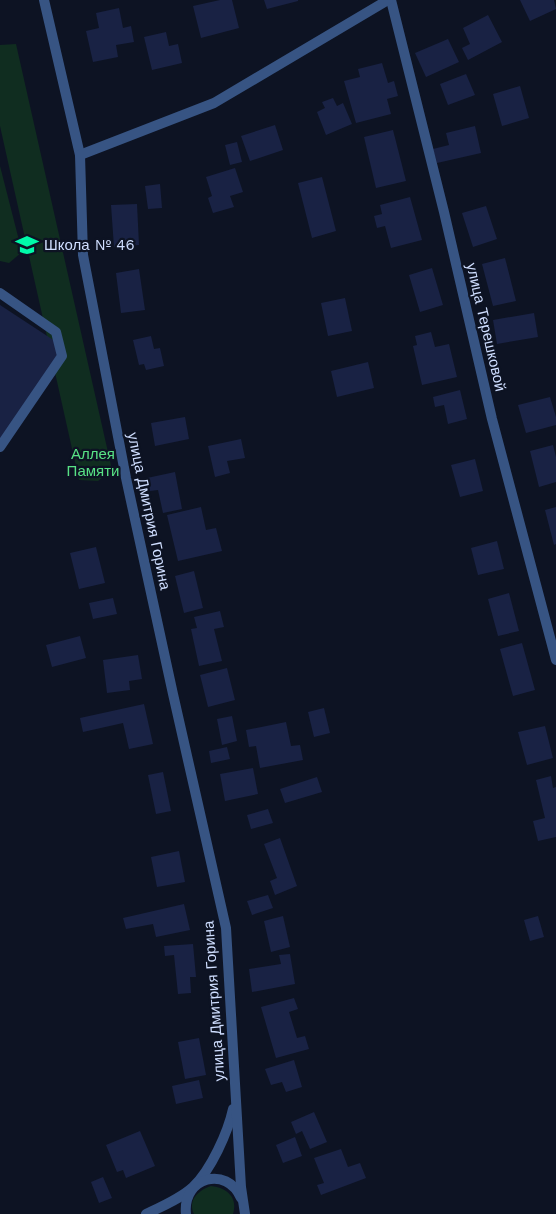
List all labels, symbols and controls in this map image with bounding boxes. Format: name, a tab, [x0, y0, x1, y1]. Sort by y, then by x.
school or university icon: Школа № 46	[14, 232, 40, 258]
place label: Школа № 46	[44, 236, 135, 254]
street label: улица Терешковой	[462, 261, 510, 393]
street label: улица Дмитрия Горина	[123, 430, 175, 592]
park label: Аллея Памяти	[67, 445, 119, 480]
street label: улица Дмитрия Горина	[199, 919, 229, 1082]

